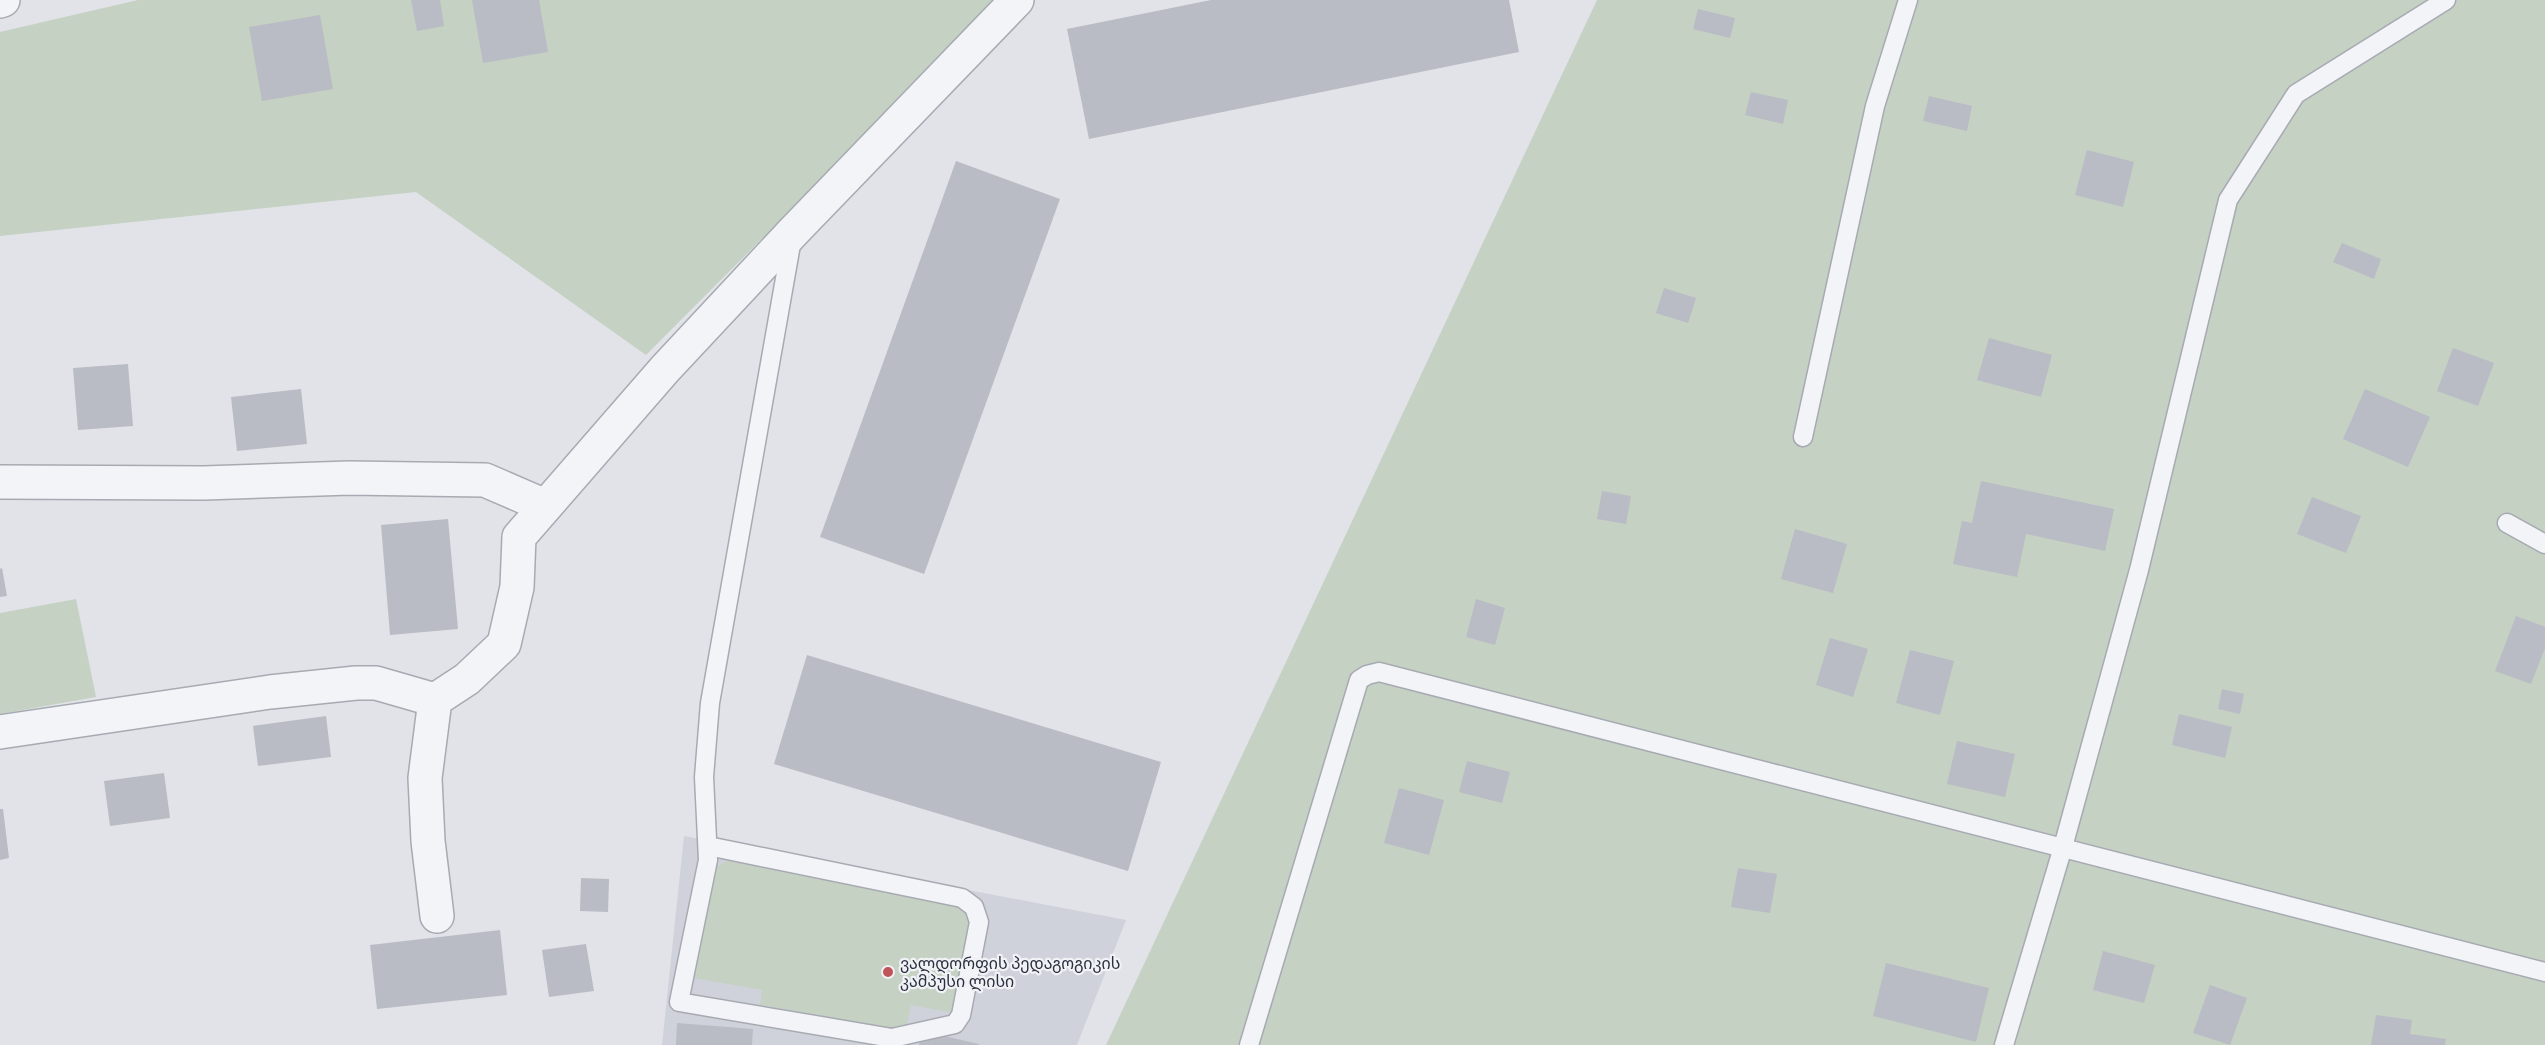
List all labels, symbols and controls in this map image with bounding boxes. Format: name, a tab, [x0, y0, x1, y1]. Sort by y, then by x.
place label: ვალდორფის პედაგოგიკის კამპუსი ლისი	[900, 954, 1120, 992]
marker: ვალდორფის პედაგოგიკის კამპუსი ლისი	[881, 965, 895, 979]

